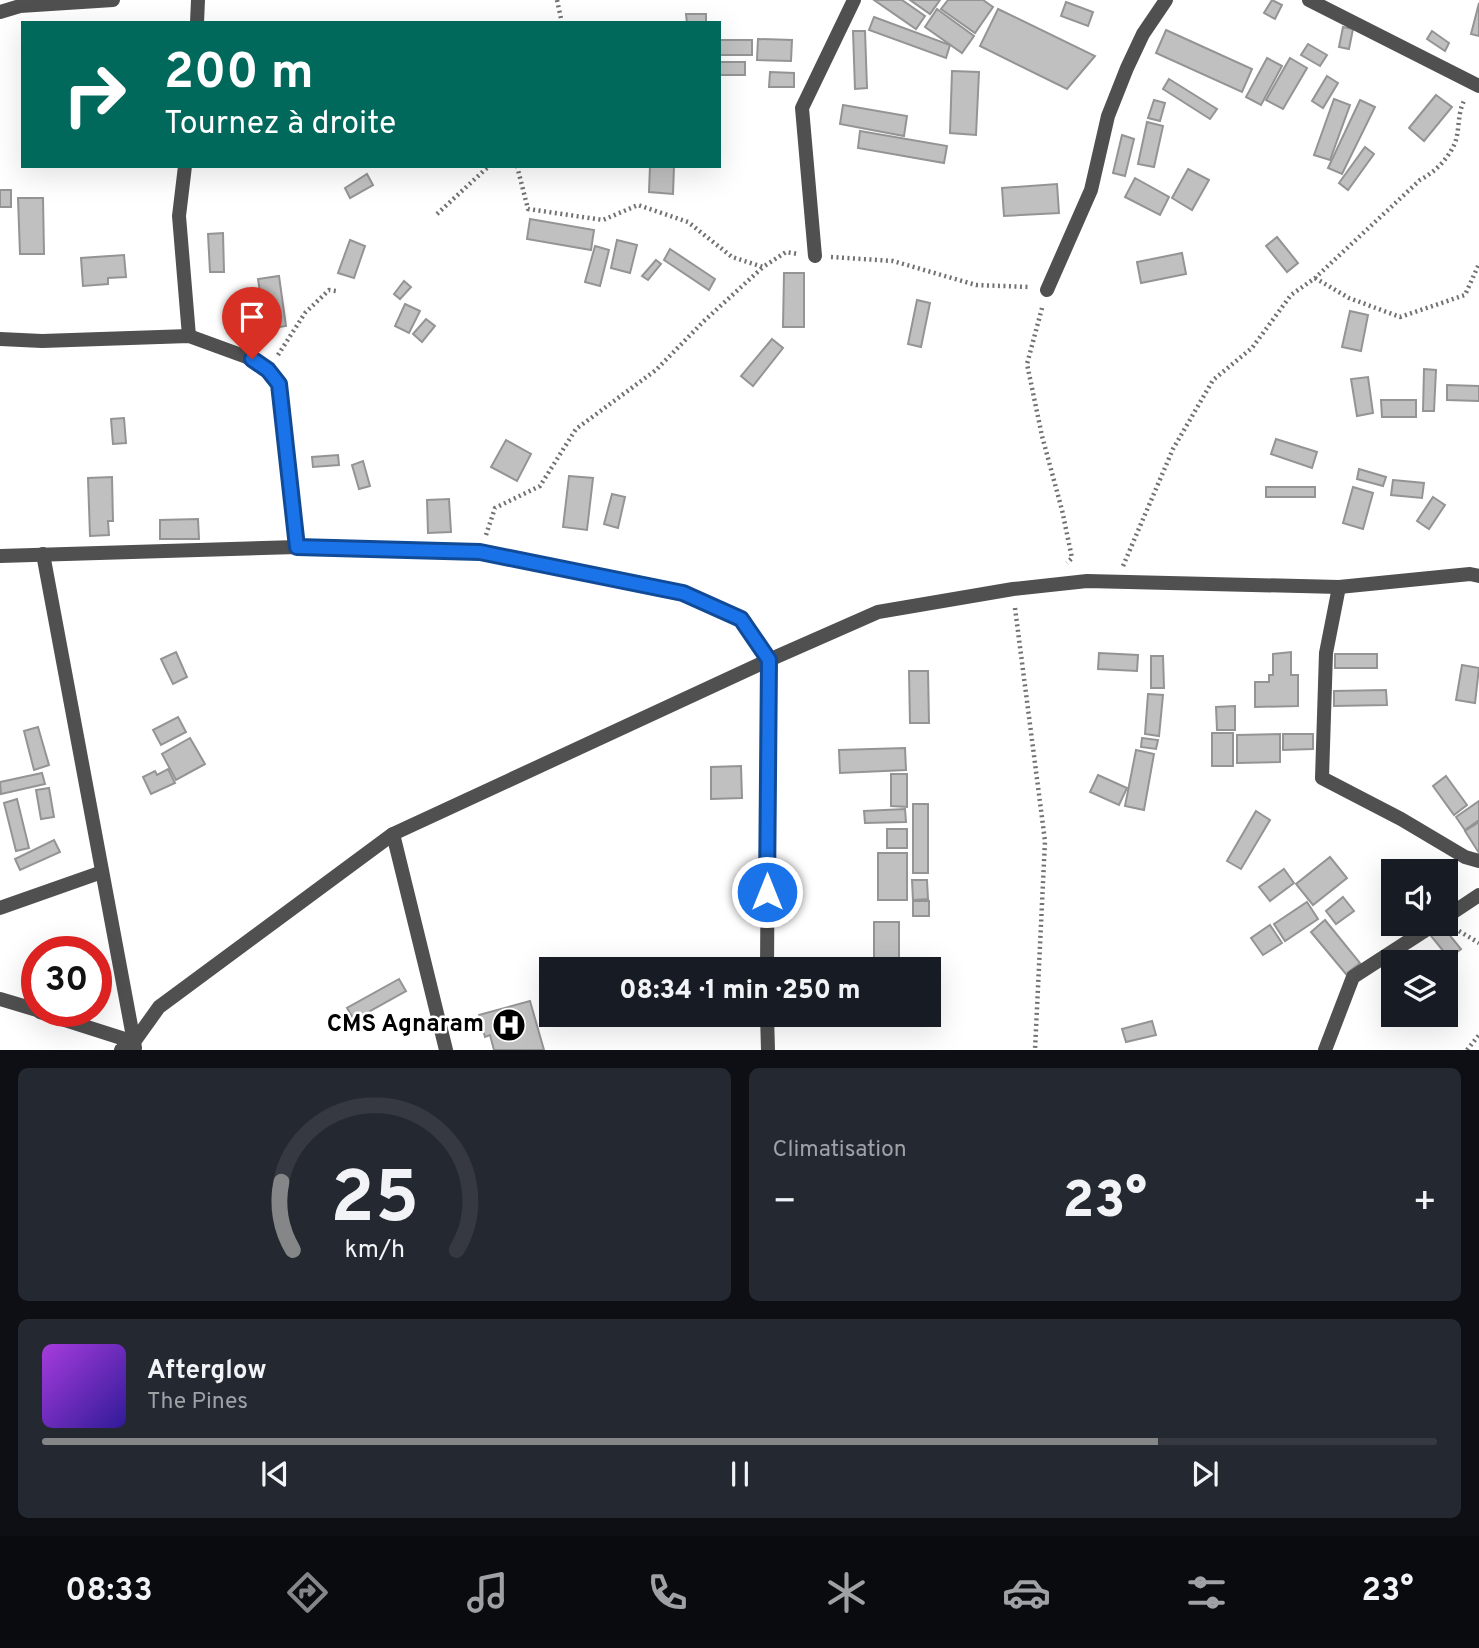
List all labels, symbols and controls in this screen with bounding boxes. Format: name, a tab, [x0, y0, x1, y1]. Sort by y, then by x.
text: 200 m	[164, 44, 314, 106]
icon: right	[49, 49, 140, 140]
text: Tournez à droite	[164, 105, 396, 145]
pin	[222, 287, 282, 359]
icon: arrive	[233, 298, 271, 336]
position arrow	[730, 855, 804, 929]
map controls	[1381, 859, 1458, 1027]
button: sound	[1381, 859, 1458, 936]
speed limit sign: 30	[21, 936, 112, 1027]
button: layers	[1381, 950, 1458, 1027]
text: 08:34 · 1 min · 250 m	[619, 975, 861, 1008]
hospital icon: CMS Agnaram	[490, 1006, 528, 1044]
place label: CMS Agnaram	[327, 1010, 484, 1040]
text: Climatisation	[773, 1136, 907, 1165]
text: 25	[330, 1157, 419, 1249]
text: 23°	[1062, 1170, 1147, 1236]
text: −	[773, 1179, 797, 1228]
text: +	[1412, 1179, 1437, 1228]
text: km/h	[344, 1235, 405, 1267]
text: Afterglow	[147, 1355, 267, 1388]
text: The Pines	[147, 1388, 248, 1417]
icon: previous	[256, 1455, 294, 1493]
icon: pause	[721, 1455, 759, 1493]
icon: next	[1186, 1455, 1224, 1493]
icon: directions	[283, 1568, 332, 1617]
icon: music	[463, 1568, 512, 1617]
icon: phone	[643, 1568, 692, 1617]
icon: climate	[822, 1568, 871, 1617]
icon: car	[1002, 1568, 1051, 1617]
icon: filters	[1182, 1568, 1231, 1617]
text: 08:33	[65, 1572, 153, 1612]
text: 23°	[1361, 1572, 1414, 1612]

